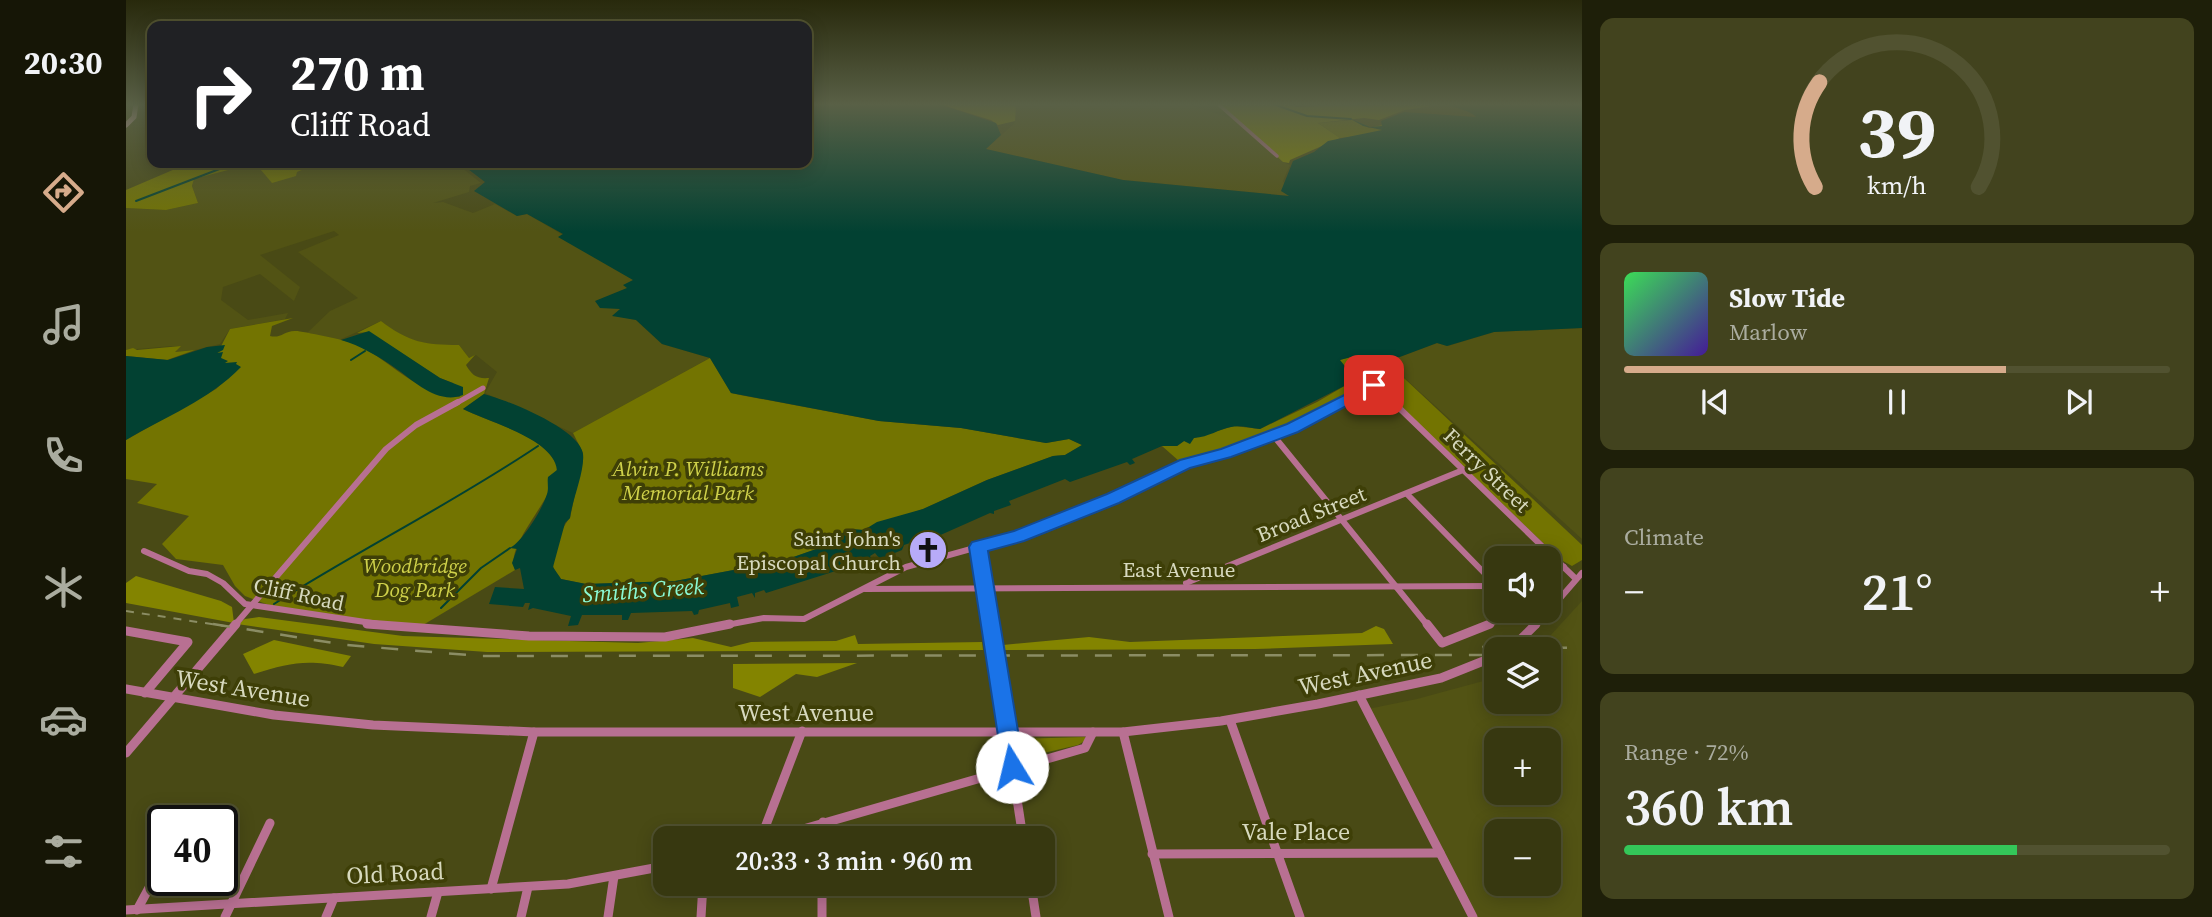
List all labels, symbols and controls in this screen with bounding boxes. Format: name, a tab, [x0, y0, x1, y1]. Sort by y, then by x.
text: 270 m	[290, 39, 425, 106]
text: 20:30	[24, 41, 102, 85]
icon: right	[175, 49, 266, 140]
text: 39	[1858, 83, 1936, 182]
text: Cliff Road	[290, 103, 430, 147]
icon: directions	[39, 168, 88, 217]
text: km/h	[1867, 168, 1927, 202]
text: Slow Tide	[1729, 280, 1845, 316]
icon: music	[39, 300, 88, 349]
text: Marlow	[1729, 316, 1807, 348]
pin	[1344, 355, 1404, 415]
icon: arrive	[1355, 366, 1393, 404]
icon: previous	[1696, 383, 1734, 421]
icon: pause	[1878, 383, 1916, 421]
icon: next	[2060, 383, 2098, 421]
street label: Ferry Street	[1437, 421, 1537, 519]
icon: phone	[39, 431, 88, 480]
park label: Alvin P. Williams Memorial Park	[611, 454, 764, 507]
street label: Broad Street	[1252, 479, 1370, 549]
text: Climate	[1624, 521, 1704, 553]
place label: Saint John's Episcopal Church	[736, 524, 901, 577]
church icon: Saint John's Episcopal Church	[907, 529, 949, 571]
map controls	[1484, 546, 1561, 896]
button: sound	[1484, 546, 1561, 623]
park label: Woodbridge Dog Park	[363, 551, 467, 604]
street label: East Avenue	[1122, 555, 1236, 584]
text: 21°	[1861, 556, 1933, 627]
icon: climate	[39, 563, 88, 612]
text: −	[1624, 566, 1644, 618]
text: +	[2150, 566, 2170, 618]
street label: Cliff Road	[251, 570, 347, 618]
water label: Smiths Creek	[581, 570, 705, 610]
button: layers	[1484, 637, 1561, 714]
street label: West Avenue	[1295, 643, 1435, 703]
street label: West Avenue	[173, 661, 313, 715]
icon: car	[39, 695, 88, 744]
street label: West Avenue	[738, 696, 874, 729]
button: +	[1484, 728, 1561, 805]
position arrow	[975, 730, 1049, 804]
text: Range · 72%	[1624, 736, 1749, 768]
text: 360 km	[1624, 771, 1793, 842]
speed limit sign: 40	[147, 805, 238, 896]
street label: Vale Place	[1242, 815, 1350, 848]
button: −	[1484, 819, 1561, 896]
icon: filters	[39, 827, 88, 876]
text: 20:33 · 3 min · 960 m	[735, 843, 973, 879]
street label: Old Road	[345, 854, 445, 892]

